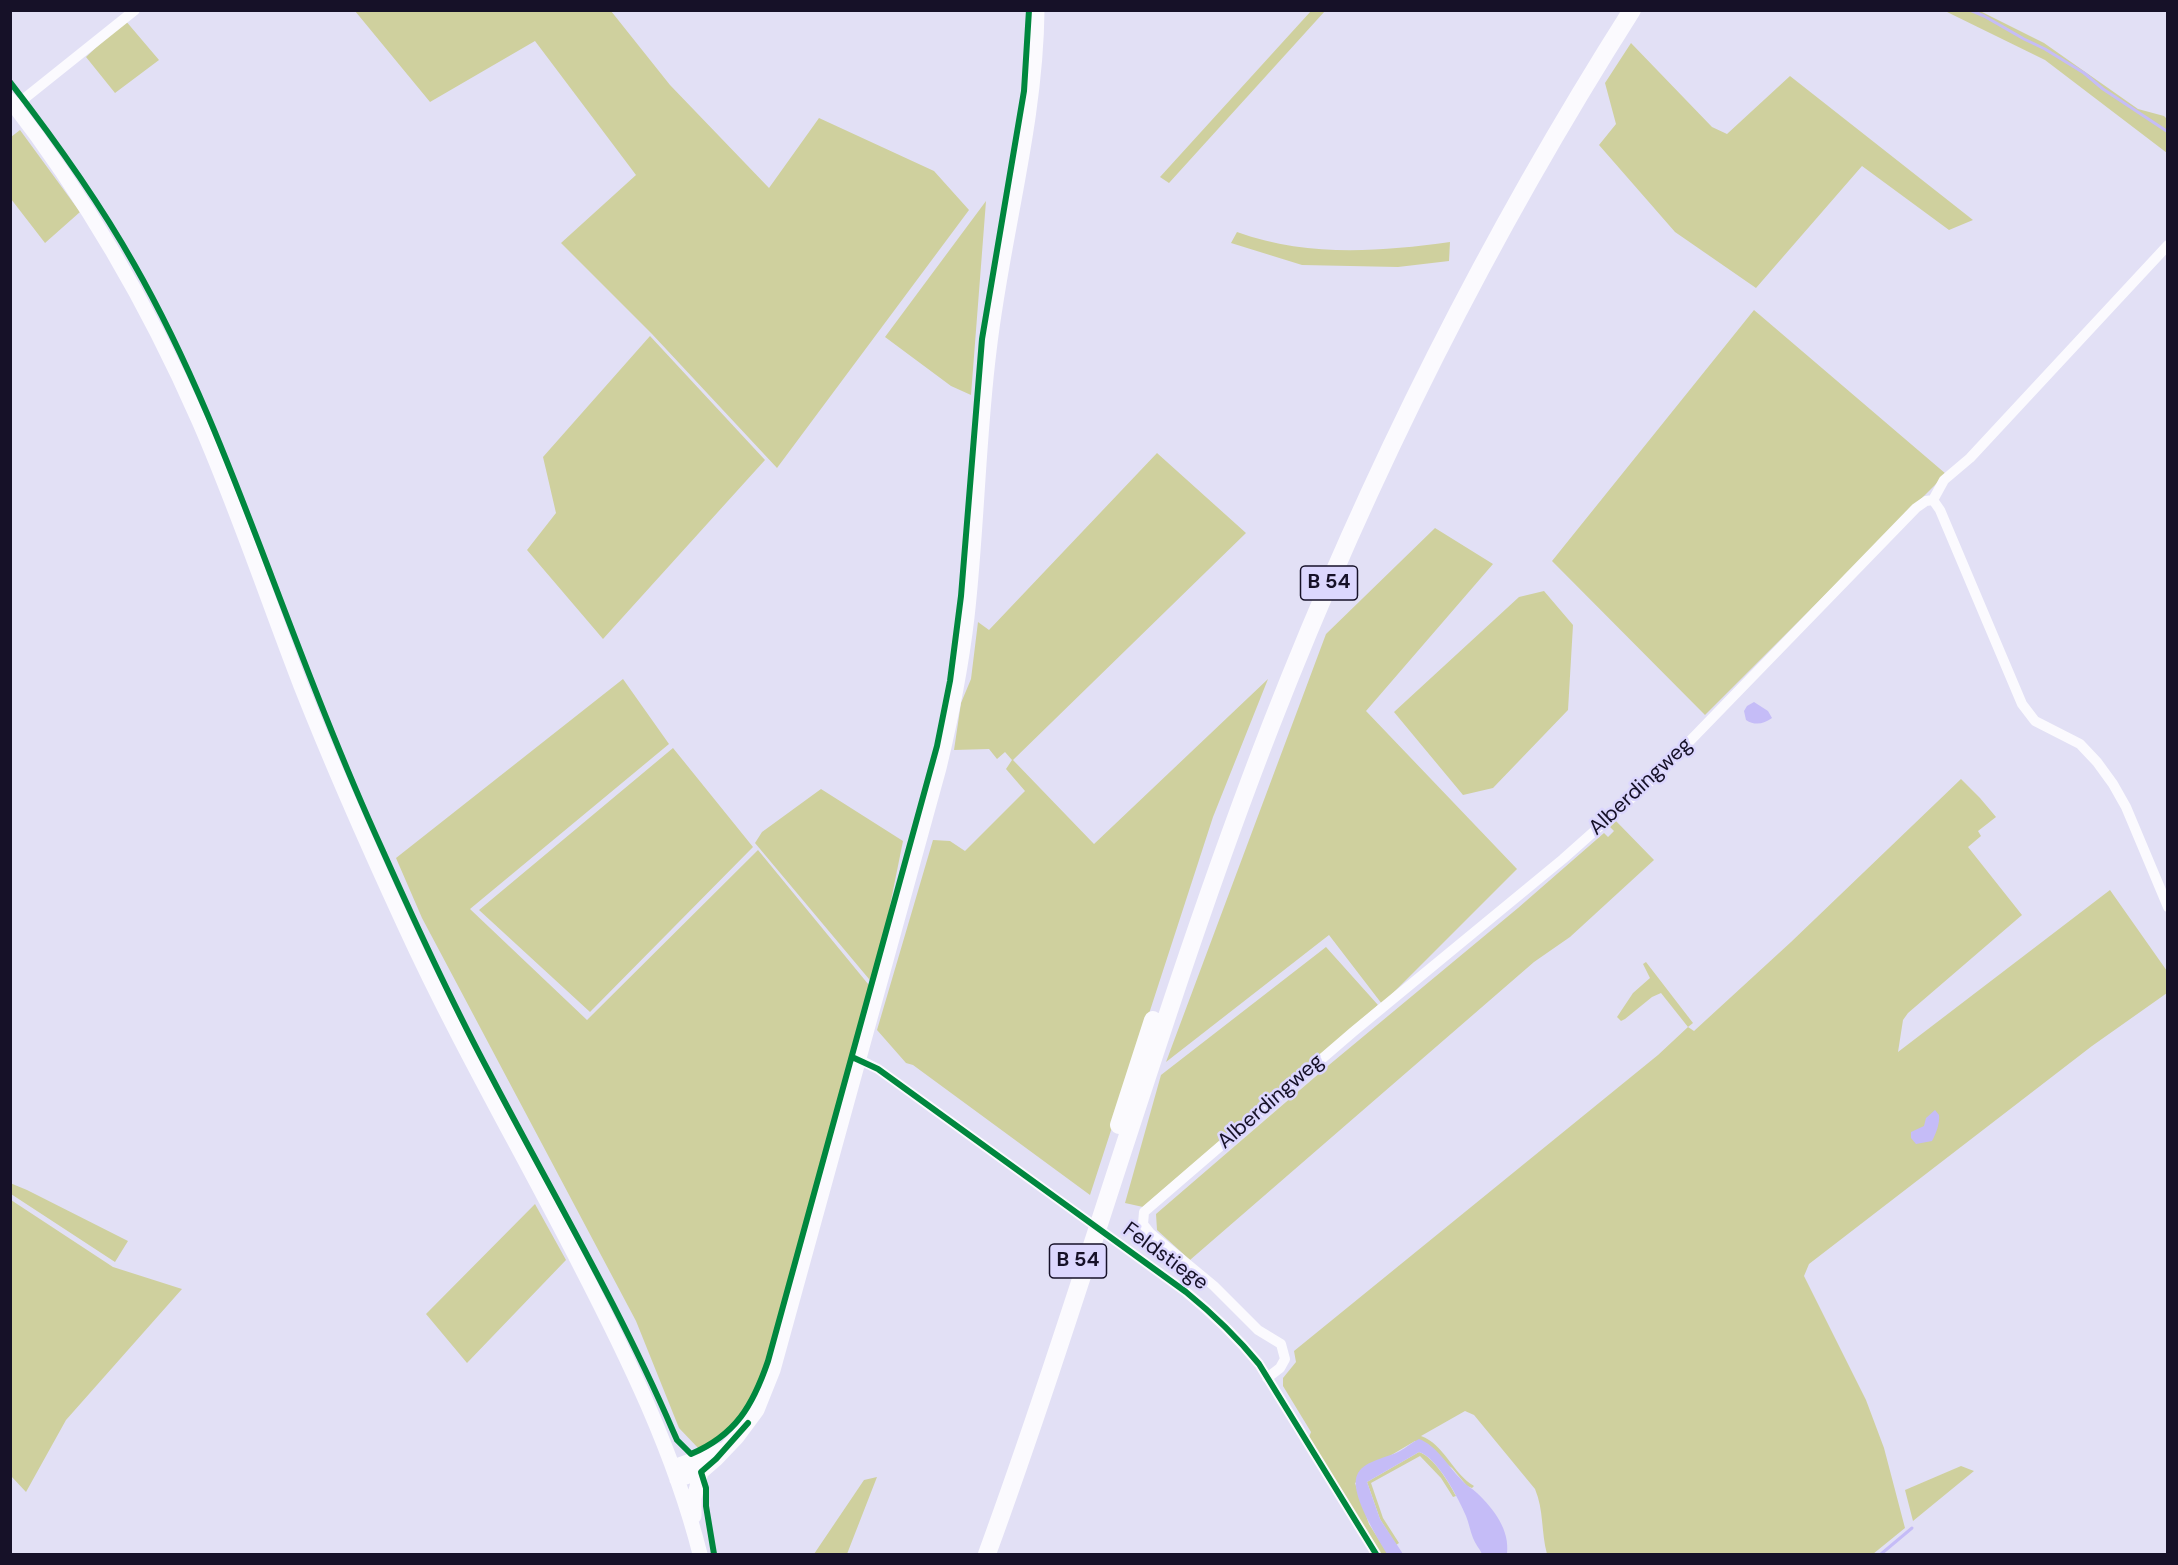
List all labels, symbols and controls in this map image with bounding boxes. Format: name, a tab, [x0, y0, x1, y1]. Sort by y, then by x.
road number: B 54	[1300, 566, 1358, 600]
street label: Alberdingweg	[1584, 733, 1698, 841]
street label: Alberdingweg	[1213, 1049, 1329, 1155]
street label: Feldstiege	[1118, 1218, 1212, 1296]
road number: B 54	[1050, 1244, 1106, 1278]

